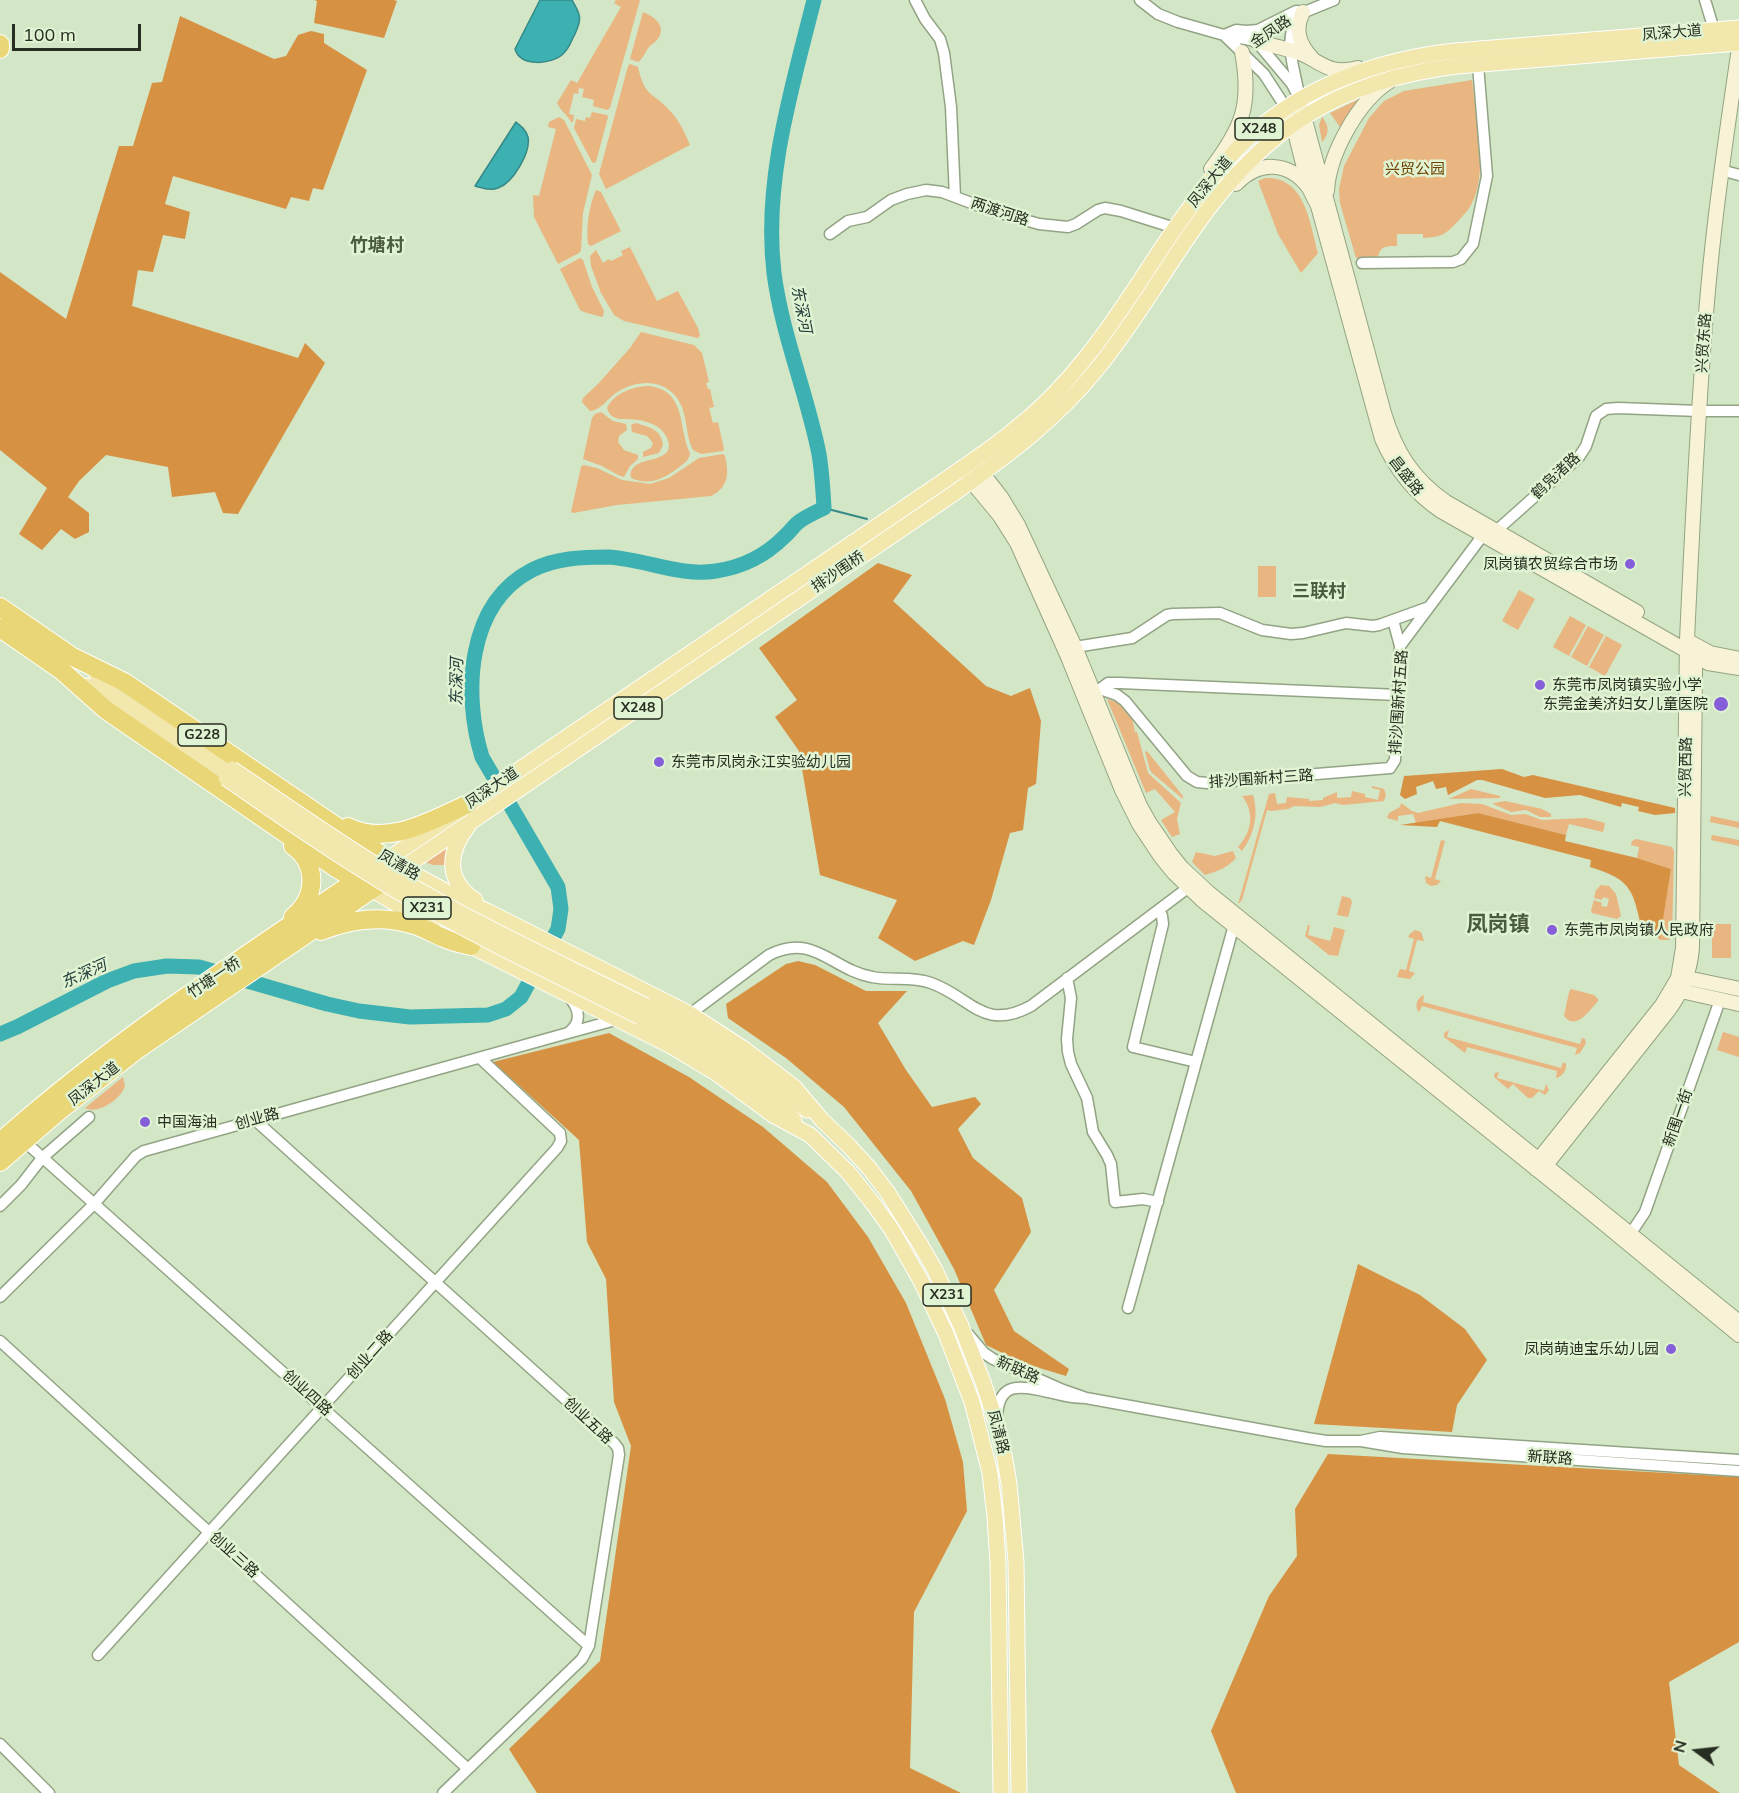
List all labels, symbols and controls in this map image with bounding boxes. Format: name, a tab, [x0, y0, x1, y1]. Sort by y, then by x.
scale bar	[15, 12, 144, 50]
street label: 金凤路	[1247, 12, 1295, 52]
street label: 凤深大道	[1641, 21, 1703, 45]
text: 100 m	[23, 23, 76, 46]
road number: X248	[1235, 118, 1283, 140]
street label: 凤深大道	[1184, 153, 1236, 211]
park label: 兴贸公园	[1385, 160, 1445, 178]
street label: 两渡河路	[969, 194, 1031, 230]
district label: 竹塘村	[350, 235, 404, 257]
water label: 东深河	[787, 284, 815, 334]
street label: 兴贸东路	[1693, 312, 1715, 374]
street label: 鹤凫渚路	[1528, 449, 1584, 503]
street label: 昌盛路	[1385, 453, 1427, 499]
street label: 排沙围桥	[808, 548, 868, 596]
place label: 凤岗镇农贸综合市场	[1483, 555, 1618, 573]
marker: 凤岗镇农贸综合市场	[1623, 557, 1637, 571]
district label: 三联村	[1292, 581, 1346, 603]
street label: 排沙围新村五路	[1386, 649, 1412, 755]
water label: 东深河	[447, 658, 467, 706]
place label: 东莞市凤岗镇实验小学	[1552, 676, 1702, 694]
marker: 东莞市凤岗镇实验小学	[1533, 678, 1547, 692]
place label: 东莞金美济妇女儿童医院	[1543, 695, 1708, 713]
marker: 东莞金美济妇女儿童医院	[1712, 695, 1730, 713]
road number: X248	[614, 697, 662, 719]
road number: G228	[178, 724, 226, 746]
street label: 兴贸西路	[1676, 737, 1696, 797]
place label: 东莞市凤岗永江实验幼儿园	[671, 753, 851, 771]
marker: 东莞市凤岗永江实验幼儿园	[652, 755, 666, 769]
street label: 凤深大道	[462, 764, 522, 812]
street label: 排沙围新村三路	[1208, 766, 1314, 792]
street label: 凤清路	[375, 846, 423, 884]
road number: X231	[403, 897, 451, 919]
district label: 凤岗镇	[1467, 912, 1529, 938]
place label: 东莞市凤岗镇人民政府	[1564, 921, 1714, 939]
marker: 东莞市凤岗镇人民政府	[1545, 923, 1559, 937]
street label: 竹塘一桥	[184, 954, 244, 1002]
water label: 东深河	[58, 955, 110, 993]
street label: 凤深大道	[65, 1058, 123, 1110]
street label: 新围一街	[1660, 1087, 1696, 1149]
street label: 创业路	[233, 1104, 281, 1134]
place label: 中国海油	[157, 1113, 217, 1131]
marker: 中国海油	[138, 1115, 152, 1129]
road number: X231	[923, 1284, 971, 1306]
street label: 创业二路	[343, 1327, 397, 1383]
place label: 凤岗萌迪宝乐幼儿园	[1524, 1340, 1659, 1358]
marker: 凤岗萌迪宝乐幼儿园	[1664, 1342, 1678, 1356]
street label: 新联路	[994, 1353, 1042, 1387]
street label: 创业四路	[279, 1366, 335, 1420]
street label: 创业五路	[560, 1394, 616, 1448]
street label: 凤清路	[983, 1408, 1013, 1456]
street label: 新联路	[1527, 1447, 1573, 1469]
street label: 创业三路	[206, 1528, 262, 1582]
north arrow	[1667, 1721, 1727, 1781]
text: N	[1668, 1738, 1691, 1755]

